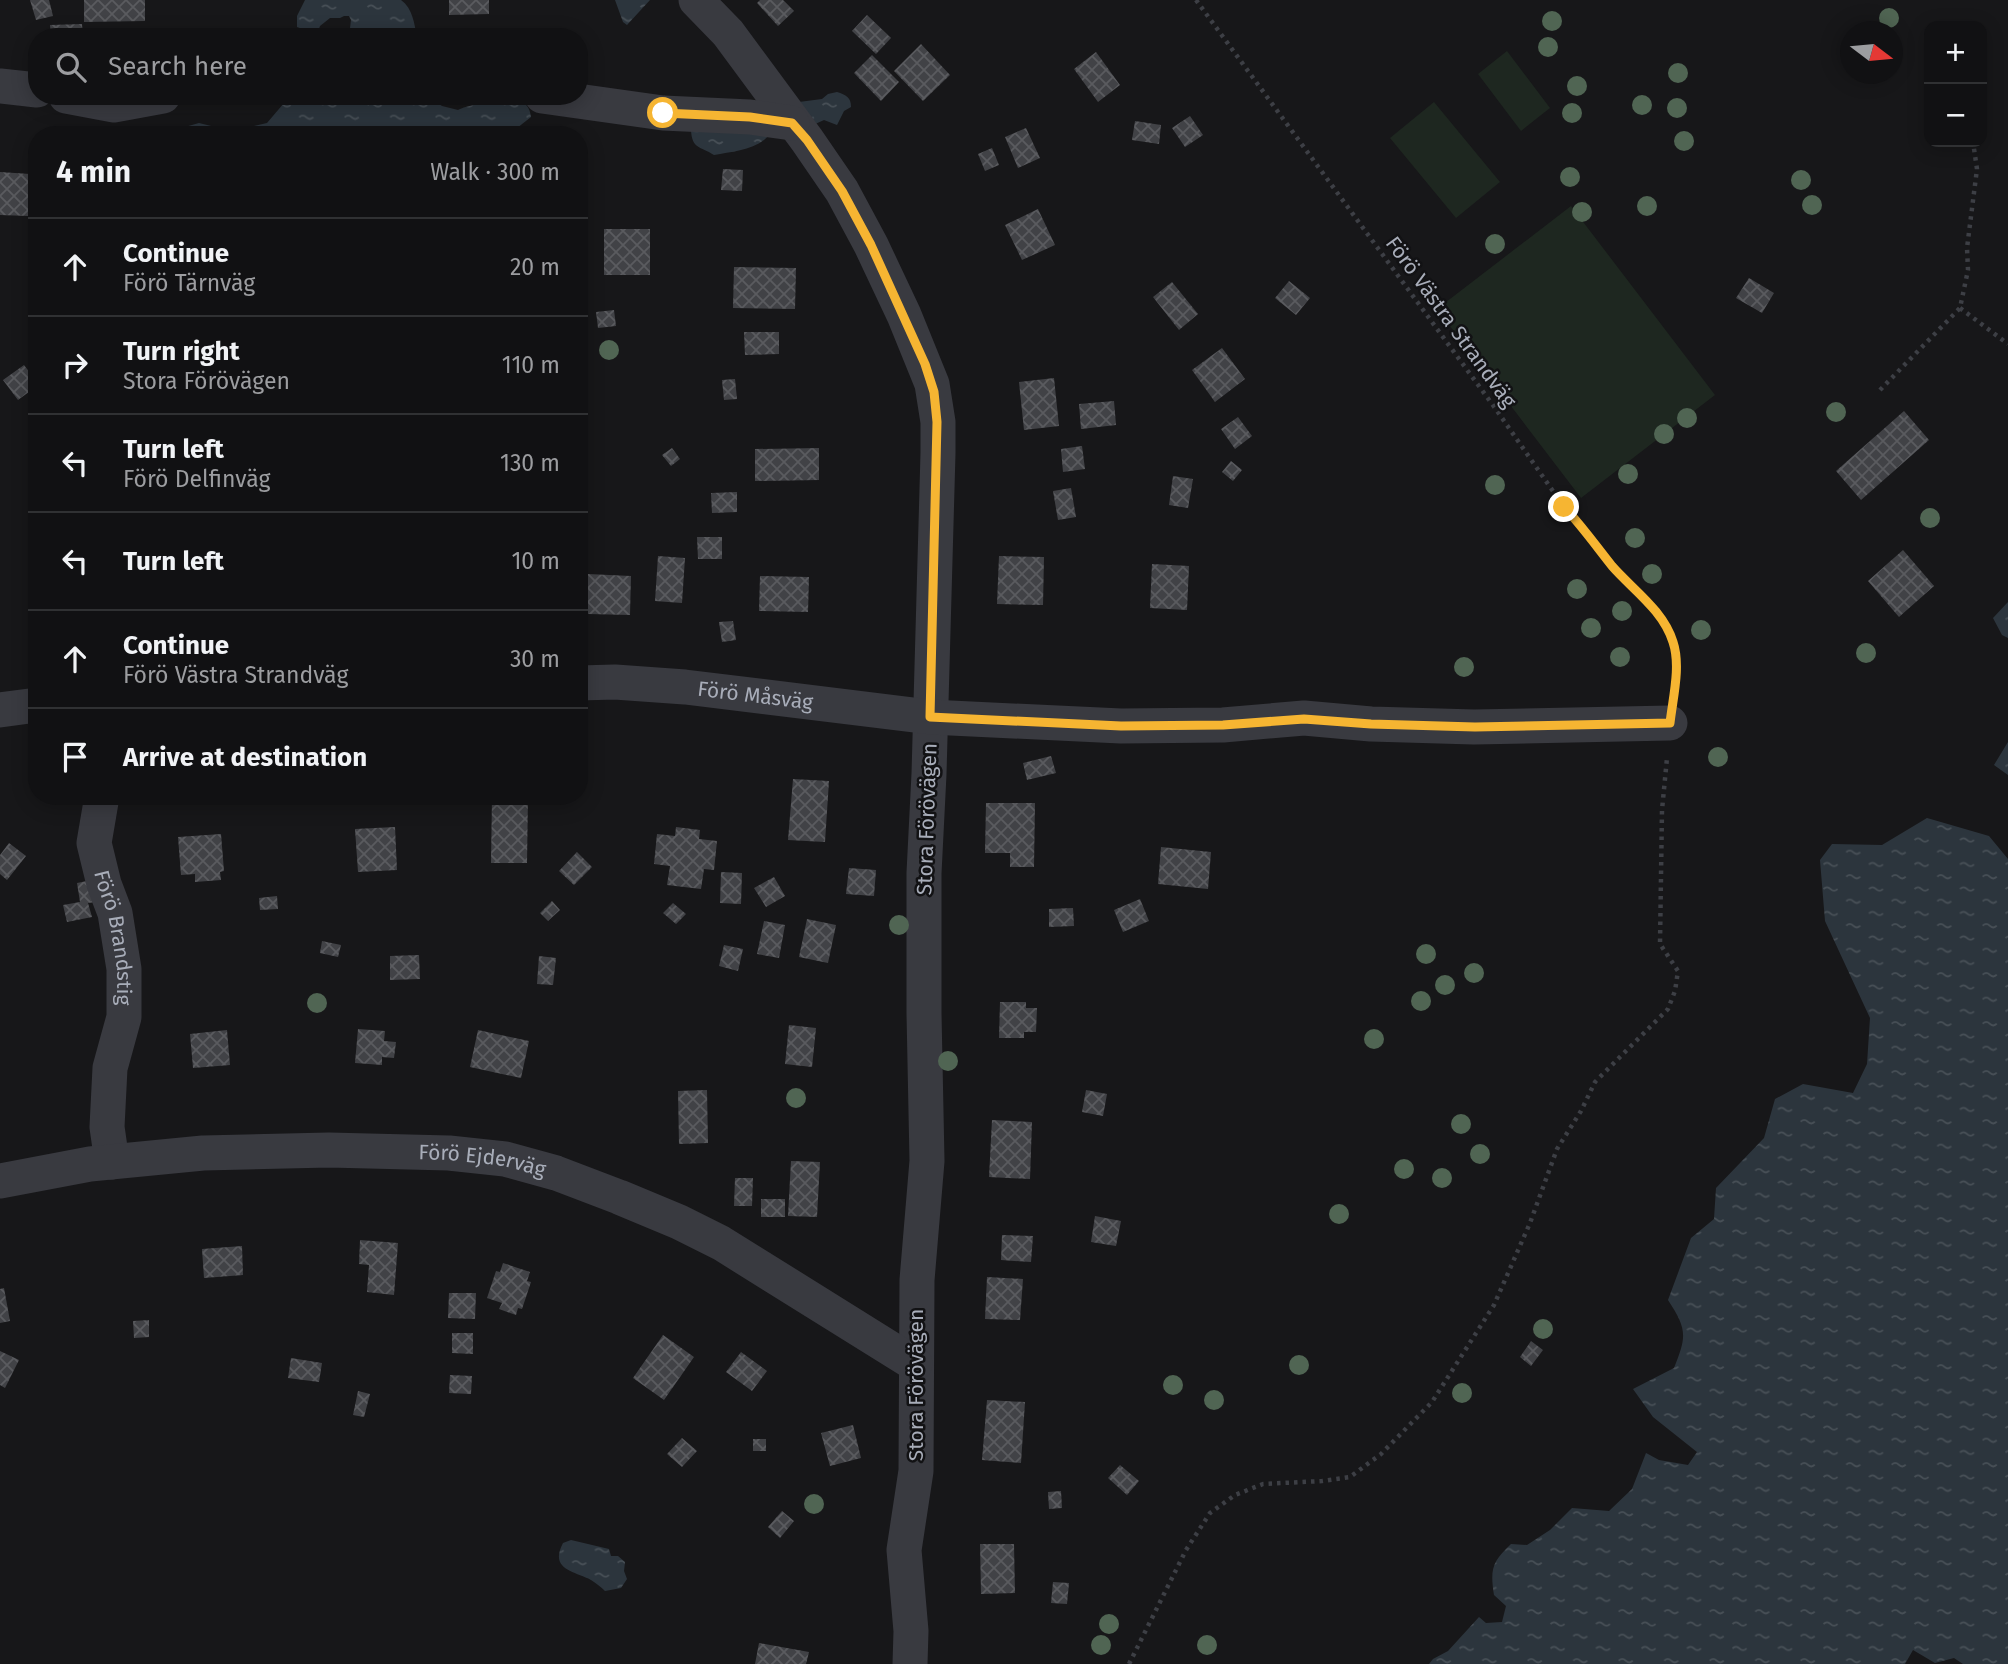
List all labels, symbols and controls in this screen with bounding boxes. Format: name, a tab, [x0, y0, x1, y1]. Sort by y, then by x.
north arrow	[1840, 21, 1903, 84]
map controls	[1924, 21, 1987, 147]
button: +	[1924, 21, 1987, 84]
search box	[28, 28, 588, 105]
icon: search	[52, 48, 90, 86]
text: Search here	[108, 51, 247, 82]
button: −	[1924, 84, 1987, 147]
route start	[647, 97, 678, 128]
text: 4 min	[56, 154, 131, 190]
text: Walk · 300 m	[430, 158, 560, 186]
street label: Förö Västra Strandväg	[1380, 231, 1522, 413]
text: Continue	[123, 238, 229, 269]
icon: ahead	[56, 248, 94, 286]
text: 20 m	[510, 253, 560, 281]
text: Förö Tärnväg	[123, 269, 255, 297]
text: Turn right	[123, 336, 240, 367]
icon: right	[56, 346, 94, 384]
text: 110 m	[502, 351, 560, 379]
text: Stora Förövägen	[123, 367, 290, 395]
text: Turn left	[123, 434, 224, 465]
icon: left	[56, 444, 94, 482]
text: 130 m	[500, 449, 560, 477]
text: Förö Delfinväg	[123, 465, 270, 493]
route end	[1548, 491, 1579, 522]
icon: left	[56, 542, 94, 580]
text: Turn left	[123, 546, 224, 577]
text: 10 m	[511, 547, 560, 575]
text: Continue	[123, 630, 229, 661]
icon: ahead	[56, 640, 94, 678]
text: 30 m	[510, 645, 560, 673]
text: Förö Västra Strandväg	[123, 661, 348, 689]
street label: Förö Måsväg	[696, 676, 815, 716]
icon: arrive	[56, 738, 94, 776]
text: Arrive at destination	[123, 742, 367, 773]
street label: Stora Förövägen	[911, 742, 943, 896]
street label: Förö Brandstig	[88, 867, 137, 1005]
street label: Förö Ejderväg	[418, 1139, 549, 1183]
street label: Stora Förövägen	[903, 1309, 929, 1461]

